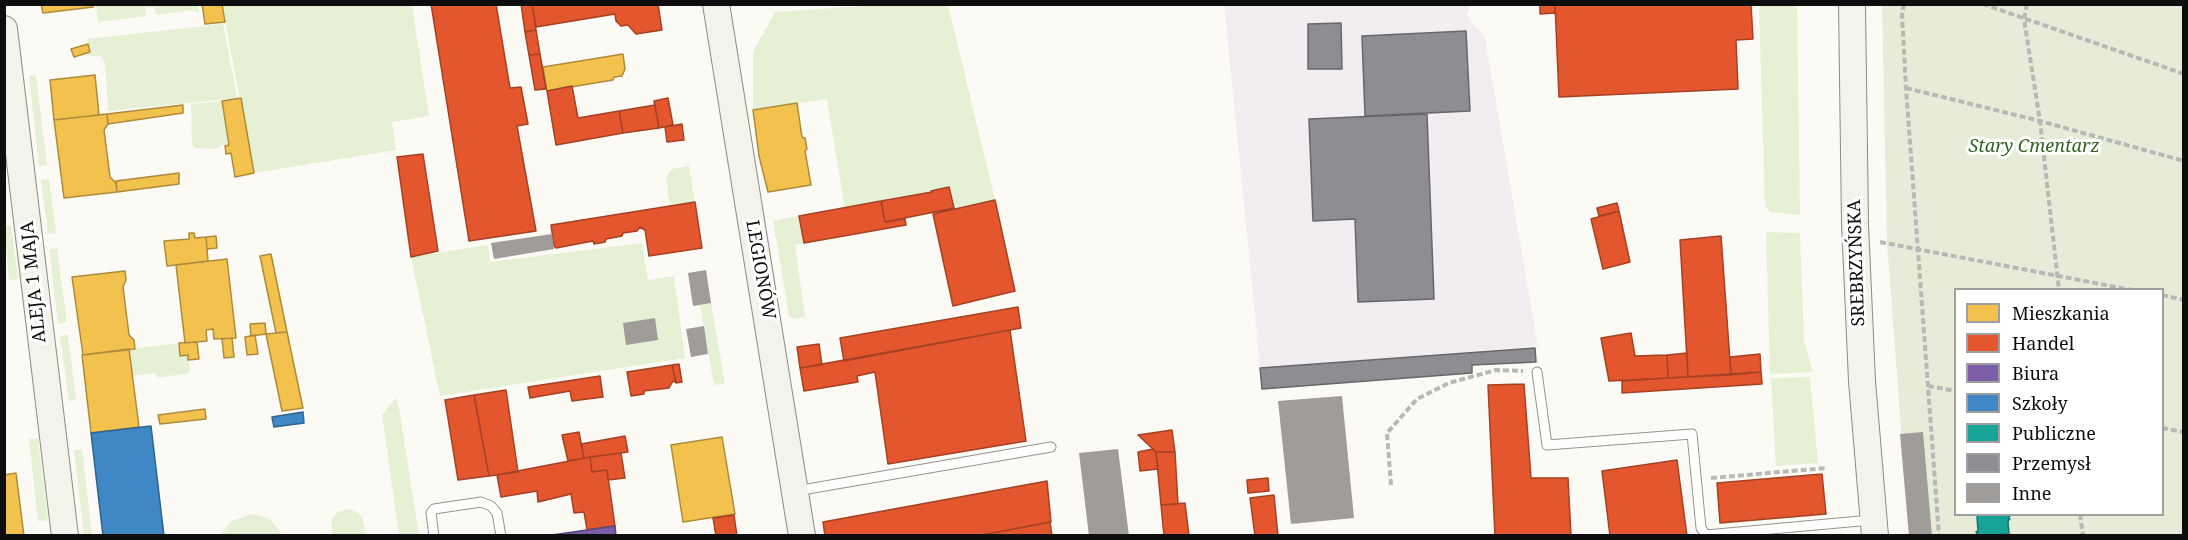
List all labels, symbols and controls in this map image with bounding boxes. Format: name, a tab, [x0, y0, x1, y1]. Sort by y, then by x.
park label: Stary Cmentarz	[1968, 136, 2100, 158]
street label: SREBRZYŃSKA	[1844, 199, 1870, 327]
street label: LEGIONÓW	[741, 218, 779, 322]
street label: ALEJA 1 MAJA	[17, 220, 51, 344]
legend	[1954, 288, 2164, 516]
text: Mieszkania	[2012, 301, 2110, 325]
text: Handel	[2012, 331, 2074, 355]
text: Biura	[2012, 361, 2059, 385]
text: Szkoły	[2012, 391, 2068, 415]
text: Publiczne	[2012, 421, 2096, 445]
text: Przemysł	[2012, 451, 2091, 475]
text: Inne	[2012, 481, 2051, 505]

